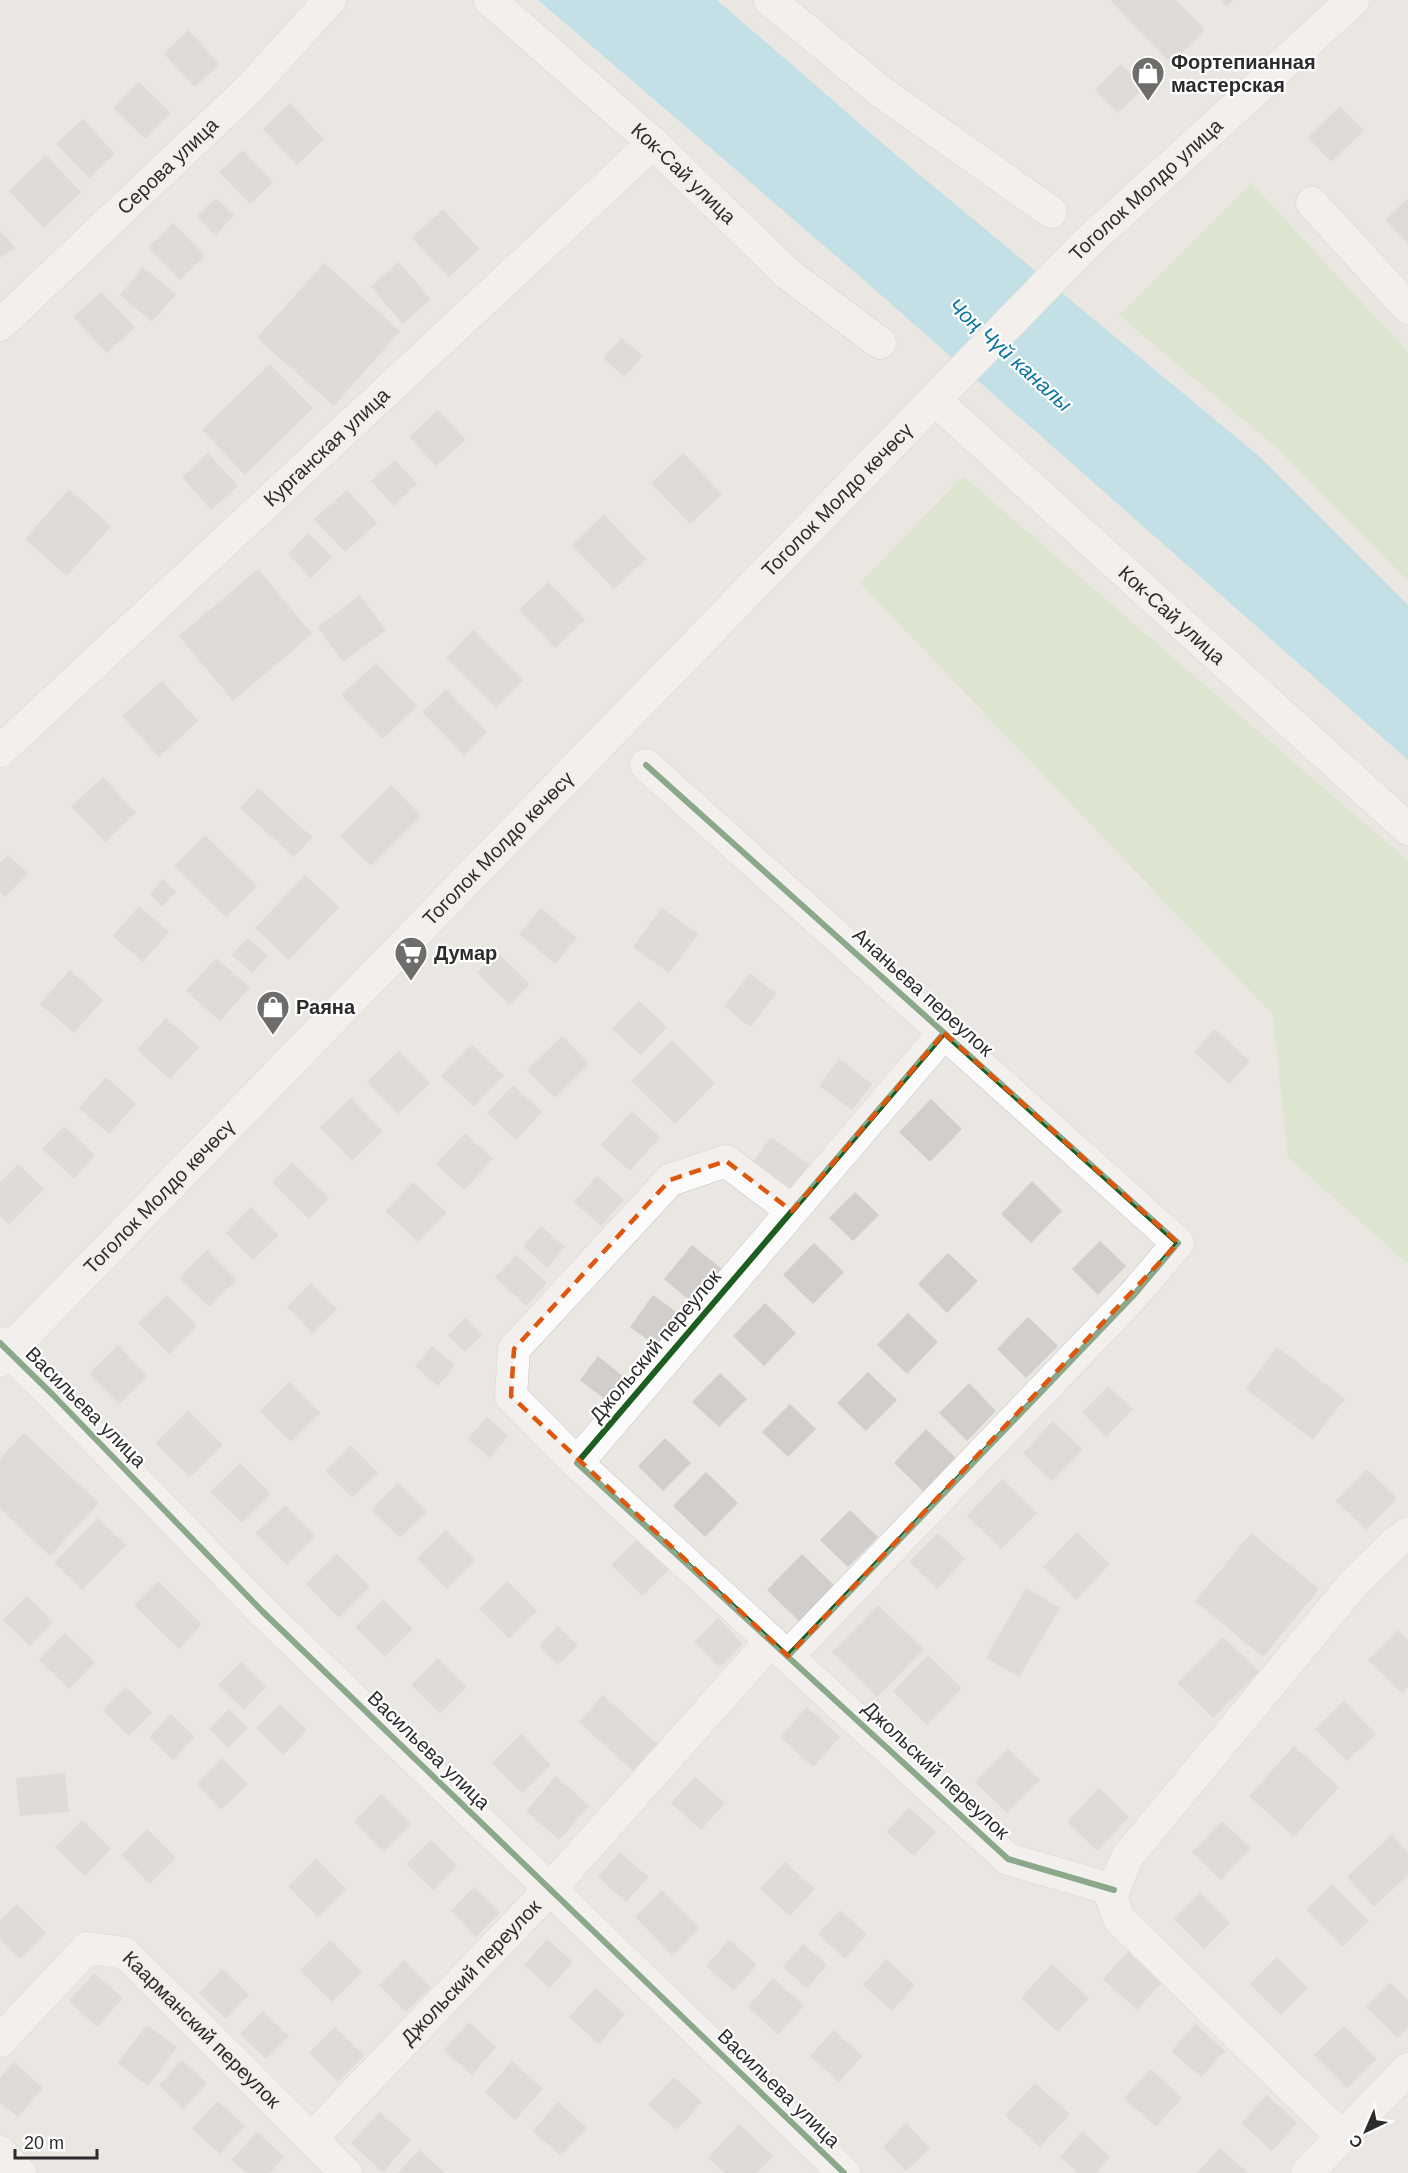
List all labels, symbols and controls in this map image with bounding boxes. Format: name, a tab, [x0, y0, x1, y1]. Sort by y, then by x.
place label: Фортепианная мастерская	[1171, 51, 1316, 96]
shop icon: Фортепианная мастерская	[1130, 55, 1166, 102]
street label: Серова улица	[113, 113, 223, 219]
street label: Тоголок Молдо улица	[1065, 114, 1227, 265]
street label: Кок-Сай улица	[627, 118, 741, 229]
water label: Чоң Чүй каналы	[944, 293, 1077, 416]
street label: Курганская улица	[259, 383, 394, 511]
street label: Тоголок Молдо көчөсү	[757, 419, 916, 581]
street label: Кок-Сай улица	[1114, 561, 1230, 669]
street label: Тоголок Молдо көчөсү	[418, 767, 578, 930]
street label: Ананьева переулок	[849, 923, 998, 1061]
supermarket icon: Думар	[393, 935, 429, 982]
place label: Думар	[434, 942, 497, 964]
shop icon: Раяна	[255, 989, 291, 1036]
place label: Раяна	[296, 996, 356, 1018]
street label: Тоголок Молдо көчөсү	[79, 1115, 239, 1278]
street label: Джольский переулок	[585, 1265, 725, 1426]
street label: Васильева улица	[21, 1342, 151, 1472]
street label: Васильева улица	[363, 1686, 495, 1814]
street label: Джольский переулок	[858, 1697, 1014, 1844]
street label: Джольский переулок	[396, 1895, 545, 2049]
street label: Каарманский переулок	[119, 1947, 285, 2113]
street label: Васильева улица	[713, 2024, 845, 2152]
north arrow	[1336, 2101, 1396, 2161]
scale bar	[15, 2122, 98, 2160]
text: С	[1346, 2131, 1366, 2152]
text: 20 m	[24, 2133, 64, 2153]

